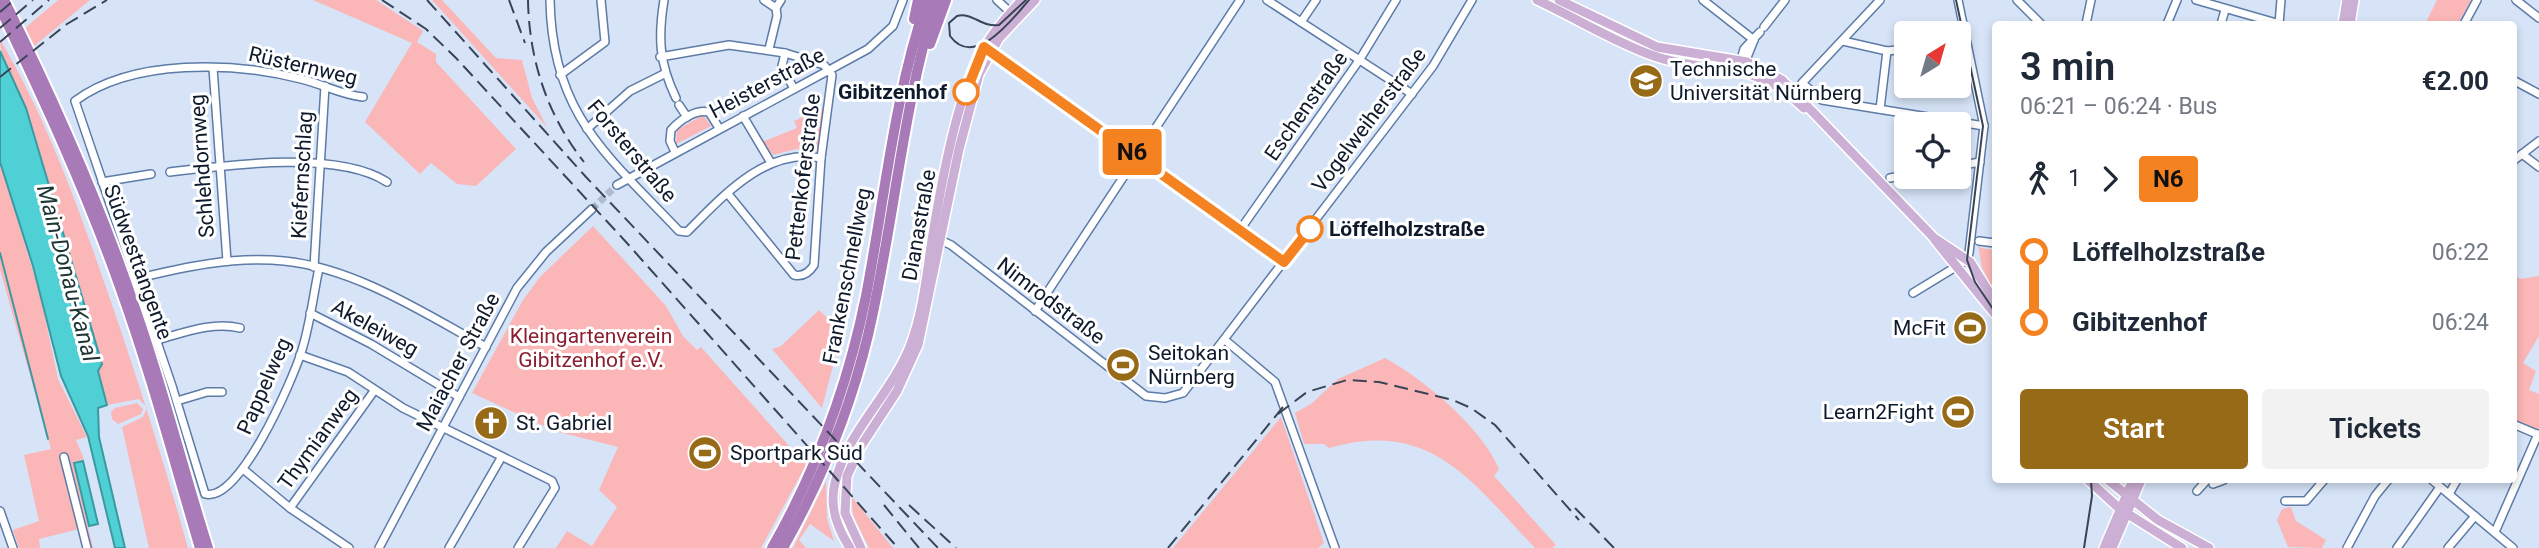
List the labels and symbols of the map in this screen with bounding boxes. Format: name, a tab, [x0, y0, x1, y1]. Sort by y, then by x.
north arrow	[1894, 21, 1970, 98]
street label: Rüsternweg	[246, 42, 360, 90]
street label: Heisterstraße	[705, 43, 829, 123]
street label: Vogelweiherstraße	[1307, 43, 1431, 197]
street label: Eschenstraße	[1260, 47, 1352, 165]
place label: Technische Universität Nürnberg	[1670, 57, 1862, 105]
school or university icon: Technische Universität Nürnberg	[1627, 62, 1665, 100]
marker: Gibitzenhof	[953, 79, 979, 105]
place label: Gibitzenhof	[838, 80, 947, 104]
street label: Pettenkoferstraße	[781, 92, 825, 262]
street label: Schlehdornweg	[185, 93, 219, 239]
street label: Forsterstraße	[582, 95, 682, 207]
street label: Kiefernschlag	[287, 110, 317, 240]
line badge: N6	[1100, 129, 1164, 175]
street label: Dianastraße	[897, 167, 941, 283]
street label: Südwesttangente	[99, 181, 177, 343]
water label: Main-Donau-Kanal	[31, 182, 104, 365]
street label: Frankenschnellweg	[818, 186, 876, 366]
marker: Löffelholzstraße	[1297, 216, 1323, 242]
place label: Löffelholzstraße	[1329, 217, 1485, 241]
street label: Nimrodstraße	[992, 253, 1110, 349]
street label: Maiacher Straße	[411, 289, 505, 435]
street label: Akeleiweg	[327, 294, 423, 362]
sports icon: McFit	[1951, 309, 1989, 347]
place label: McFit	[1893, 316, 1946, 340]
park label: Kleingartenverein Gibitzenhof e.V.	[510, 324, 672, 372]
street label: Pappelweg	[232, 334, 296, 438]
place label: Seitokan Nürnberg	[1148, 341, 1235, 389]
sports icon: Seitokan Nürnberg	[1104, 346, 1142, 384]
street label: Thymianweg	[273, 384, 363, 494]
sports icon: Learn2Fight	[1939, 393, 1977, 431]
place label: Learn2Fight	[1823, 400, 1934, 424]
church icon: St. Gabriel	[472, 404, 510, 442]
place label: St. Gabriel	[516, 411, 612, 435]
sports icon: Sportpark Süd	[686, 434, 724, 472]
place label: Sportpark Süd	[730, 441, 863, 465]

